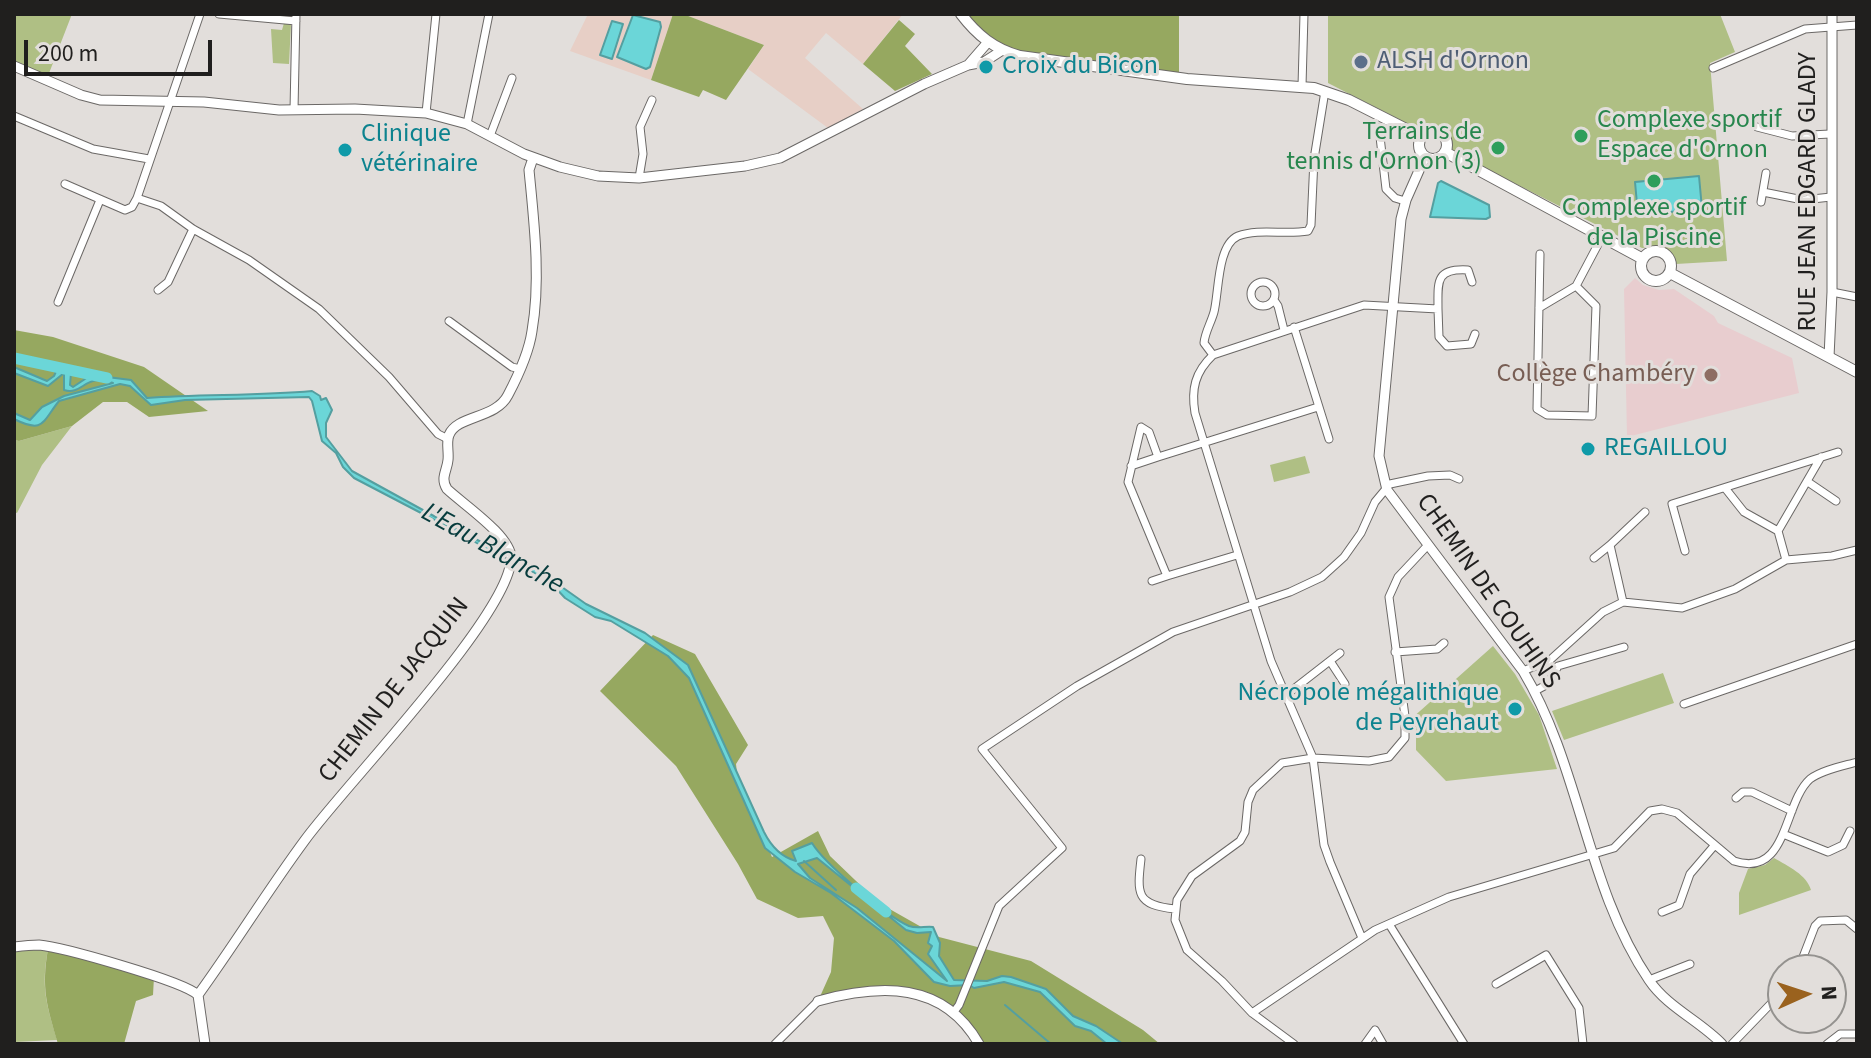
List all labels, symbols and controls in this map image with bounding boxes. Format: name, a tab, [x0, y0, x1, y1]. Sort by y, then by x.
scale bar	[28, 24, 216, 74]
text: 200 m	[38, 36, 98, 71]
place label: ALSH d'Ornon	[1377, 46, 1529, 78]
place label: Croix du Bicon	[1002, 51, 1158, 83]
street label: RUE JEAN EDGARD GLADY	[1793, 52, 1825, 332]
marker: ALSH d'Ornon	[1352, 53, 1370, 71]
marker: Croix du Bicon	[977, 58, 995, 76]
place label: Complexe sportif Espace d'Ornon	[1597, 105, 1782, 166]
place label: Terrains de tennis d'Ornon (3)	[1286, 117, 1482, 178]
place label: Clinique vétérinaire	[361, 119, 478, 180]
marker: Complexe sportif Espace d'Ornon	[1572, 127, 1590, 145]
marker: Terrains de tennis d'Ornon (3)	[1489, 139, 1507, 157]
marker: Clinique vétérinaire	[336, 141, 354, 159]
marker: Complexe sportif de la Piscine	[1645, 172, 1663, 190]
place label: Complexe sportif de la Piscine	[1562, 193, 1746, 254]
place label: Collège Chambéry	[1497, 359, 1695, 391]
marker: Collège Chambéry	[1702, 366, 1720, 384]
place label: REGAILLOU	[1604, 433, 1728, 465]
marker: REGAILLOU	[1579, 440, 1597, 458]
street label: CHEMIN DE COUHINS	[1408, 489, 1566, 695]
water label: L'Eau Blanche	[415, 497, 569, 603]
street label: CHEMIN DE JACQUIN	[313, 592, 477, 790]
place label: Nécropole mégalithique de Peyrehaut	[1238, 678, 1499, 740]
marker: Nécropole mégalithique de Peyrehaut	[1506, 700, 1524, 718]
north arrow	[1767, 954, 1847, 1034]
text: N	[1813, 985, 1845, 1001]

